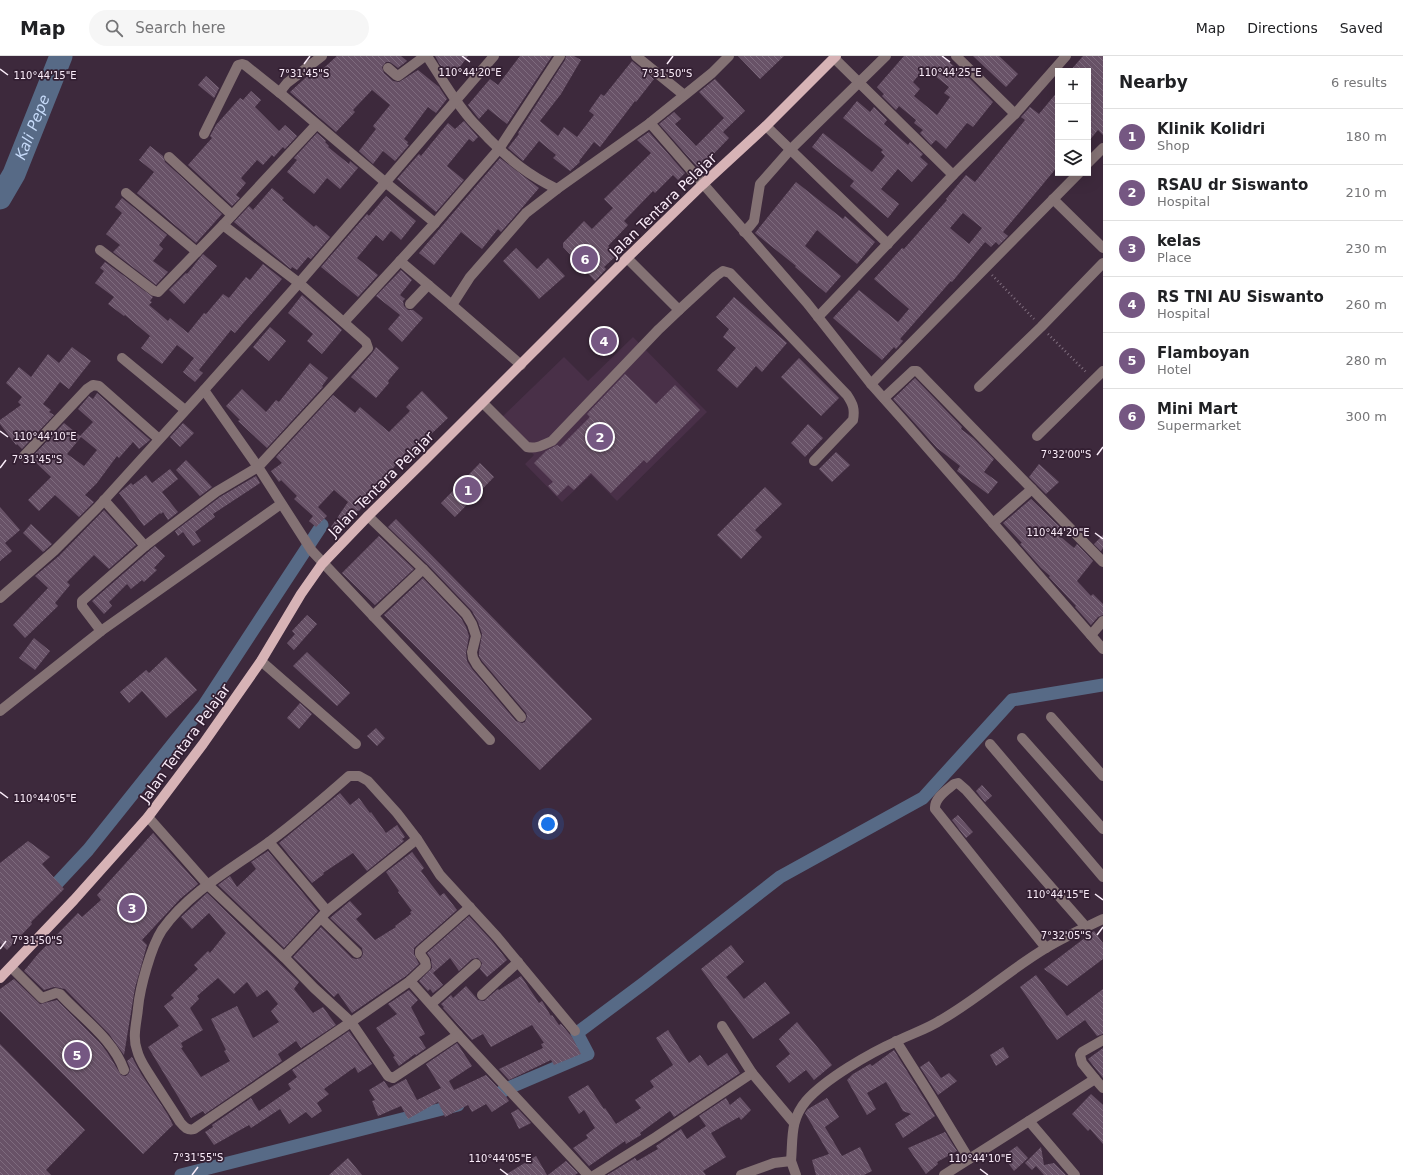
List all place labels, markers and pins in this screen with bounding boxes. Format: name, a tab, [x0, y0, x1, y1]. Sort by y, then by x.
pin: 6	[572, 244, 598, 274]
pin: 4	[591, 326, 617, 356]
pin: 2	[587, 422, 613, 452]
pin: 1	[455, 475, 481, 505]
pin: 3	[119, 893, 145, 923]
pin: 5	[64, 1040, 90, 1070]

